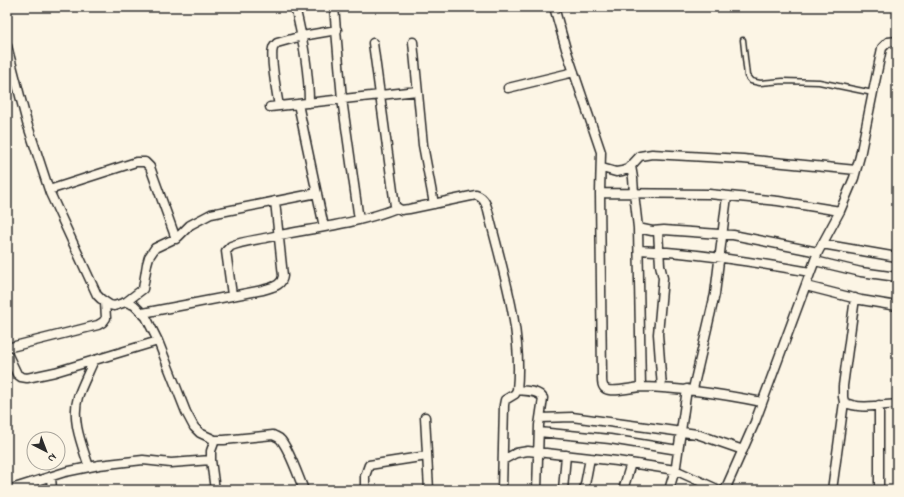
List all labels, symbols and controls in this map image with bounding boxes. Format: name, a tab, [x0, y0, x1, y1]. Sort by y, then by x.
north arrow	[26, 431, 66, 471]
text: N	[44, 449, 60, 466]

